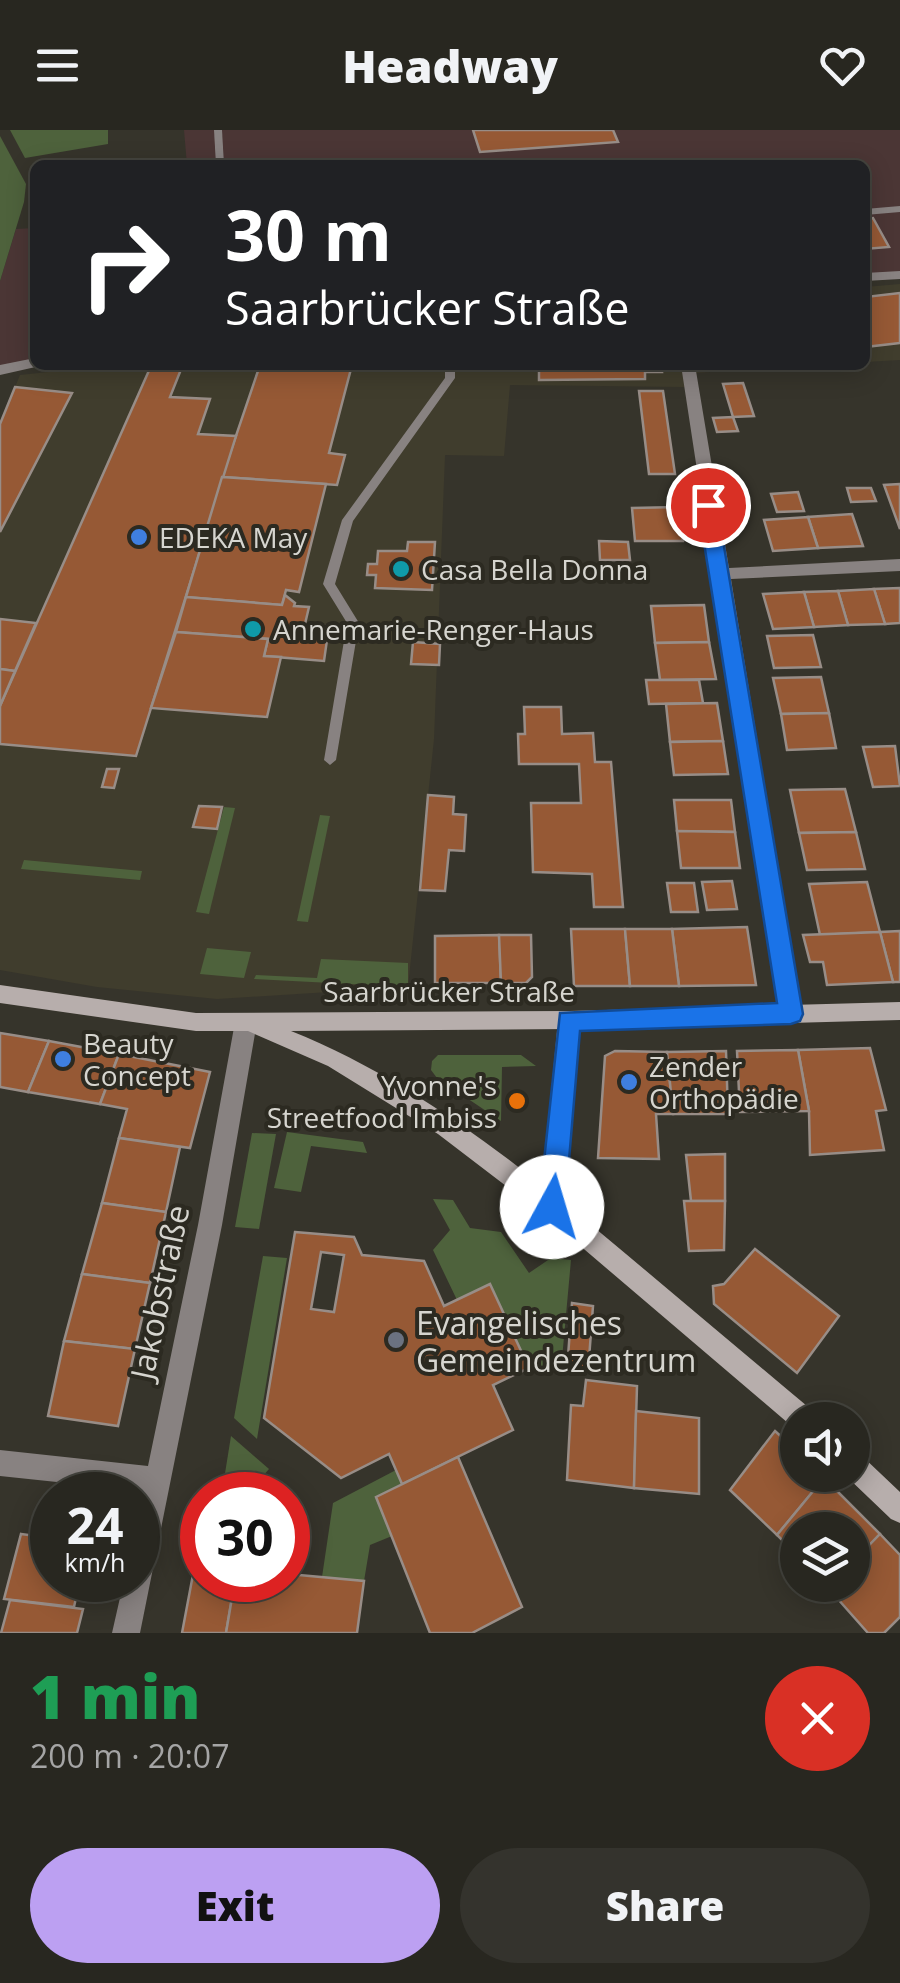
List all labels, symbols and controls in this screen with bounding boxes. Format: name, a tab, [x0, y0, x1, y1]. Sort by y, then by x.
text: Headway	[342, 35, 558, 96]
icon: menu	[30, 38, 85, 93]
icon: heart	[815, 38, 870, 93]
text: 30 m	[225, 186, 392, 282]
icon: right	[60, 200, 190, 330]
text: Saarbrücker Straße	[225, 277, 630, 338]
pin	[666, 463, 751, 548]
icon: arrive	[681, 478, 736, 533]
place label: EDEKA May	[159, 518, 308, 556]
marker: EDEKA May	[128, 526, 150, 548]
place label: Casa Bella Donna	[421, 550, 648, 588]
marker: Casa Bella Donna	[390, 558, 412, 580]
place label: Annemarie-Renger-Haus	[273, 610, 594, 648]
marker: Annemarie-Renger-Haus	[242, 618, 264, 640]
street label: Saarbrücker Straße	[323, 972, 575, 1010]
place label: Beauty Concept	[83, 1024, 191, 1094]
place label: Zender Orthopädie	[649, 1047, 799, 1117]
marker: Beauty Concept	[52, 1048, 74, 1070]
place label: Yvonne's Streetfood Imbiss	[267, 1066, 497, 1136]
marker: Zender Orthopädie	[618, 1071, 640, 1093]
marker: Yvonne's Streetfood Imbiss	[506, 1090, 528, 1112]
position arrow	[500, 1155, 604, 1259]
street label: Jakobstraße	[119, 1201, 198, 1386]
place label: Evangelisches Gemeindezentrum	[416, 1301, 696, 1381]
marker: Evangelisches Gemeindezentrum	[385, 1329, 407, 1351]
map controls	[780, 1402, 870, 1602]
button: sound	[780, 1402, 870, 1492]
speed limit sign: 30	[180, 1472, 310, 1602]
text: 24	[66, 1491, 124, 1559]
button: layers	[780, 1512, 870, 1602]
text: km/h	[65, 1545, 125, 1579]
text: 1 min	[30, 1655, 200, 1737]
button: close	[765, 1666, 870, 1771]
text: 200 m · 20:07	[30, 1734, 229, 1777]
button: Exit	[30, 1848, 440, 1963]
button: Share	[460, 1848, 870, 1963]

